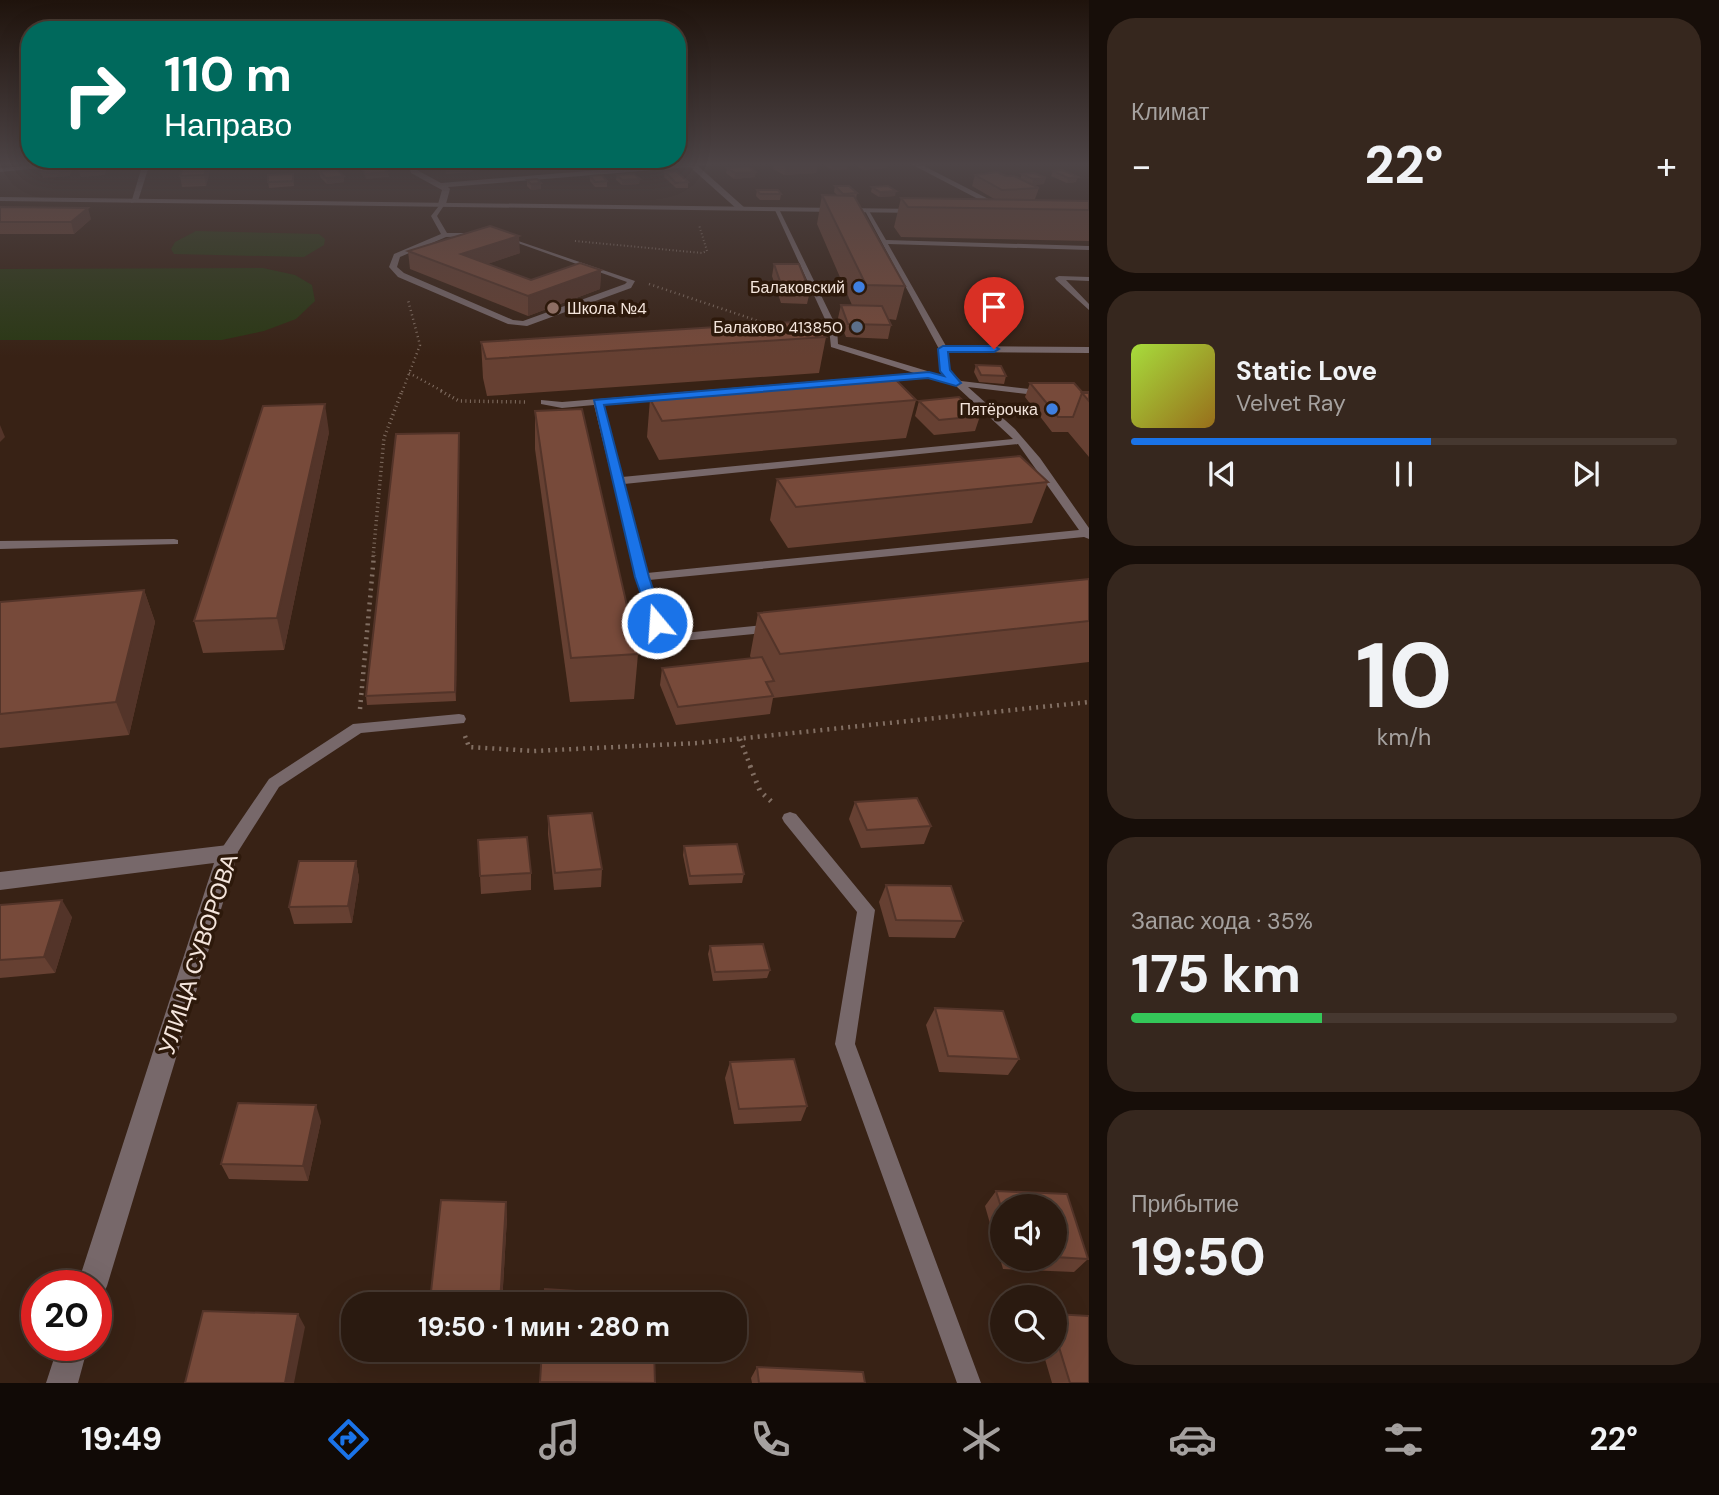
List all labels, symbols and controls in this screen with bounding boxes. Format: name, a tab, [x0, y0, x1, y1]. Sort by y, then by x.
text: 110 m	[164, 42, 292, 106]
icon: right	[49, 49, 140, 140]
text: Климат	[1131, 97, 1209, 127]
text: Направо	[164, 104, 292, 146]
text: 22°	[1364, 131, 1444, 199]
text: −	[1131, 141, 1152, 191]
text: +	[1656, 141, 1677, 191]
place label: Балаковский	[750, 277, 845, 298]
pin	[964, 277, 1024, 349]
marker: Балаковский	[851, 279, 867, 295]
icon: arrive	[975, 288, 1013, 326]
place label: Школа №4	[567, 298, 647, 319]
marker: Школа №4	[545, 300, 561, 316]
place label: Балаково 413850	[713, 317, 843, 338]
marker: Балаково 413850	[849, 319, 865, 335]
text: Static Love	[1236, 354, 1377, 388]
text: Velvet Ray	[1236, 388, 1346, 418]
place label: Пятёрочка	[960, 399, 1038, 420]
marker: Пятёрочка	[1044, 401, 1060, 417]
icon: previous	[1203, 455, 1241, 493]
icon: pause	[1385, 455, 1423, 493]
icon: next	[1567, 455, 1605, 493]
position arrow	[620, 586, 694, 660]
text: 10	[1355, 617, 1453, 735]
text: km/h	[1377, 722, 1431, 752]
street label: УЛИЦА СУВОРОВА	[151, 849, 245, 1058]
text: Запас хода · 35%	[1131, 906, 1313, 936]
text: 175 km	[1131, 940, 1301, 1008]
text: Прибытие	[1131, 1189, 1239, 1219]
map controls	[990, 1194, 1067, 1362]
button: sound	[990, 1194, 1067, 1271]
text: 19:50	[1131, 1223, 1266, 1291]
speed limit sign: 20	[21, 1270, 112, 1361]
button: search	[990, 1285, 1067, 1362]
text: 19:50 · 1 мин · 280 m	[418, 1310, 670, 1344]
icon: directions	[324, 1415, 373, 1464]
icon: music	[535, 1415, 584, 1464]
icon: phone	[746, 1415, 795, 1464]
icon: climate	[957, 1415, 1006, 1464]
icon: car	[1168, 1415, 1217, 1464]
icon: filters	[1379, 1415, 1428, 1464]
text: 19:49	[81, 1418, 162, 1460]
text: 22°	[1589, 1418, 1638, 1460]

